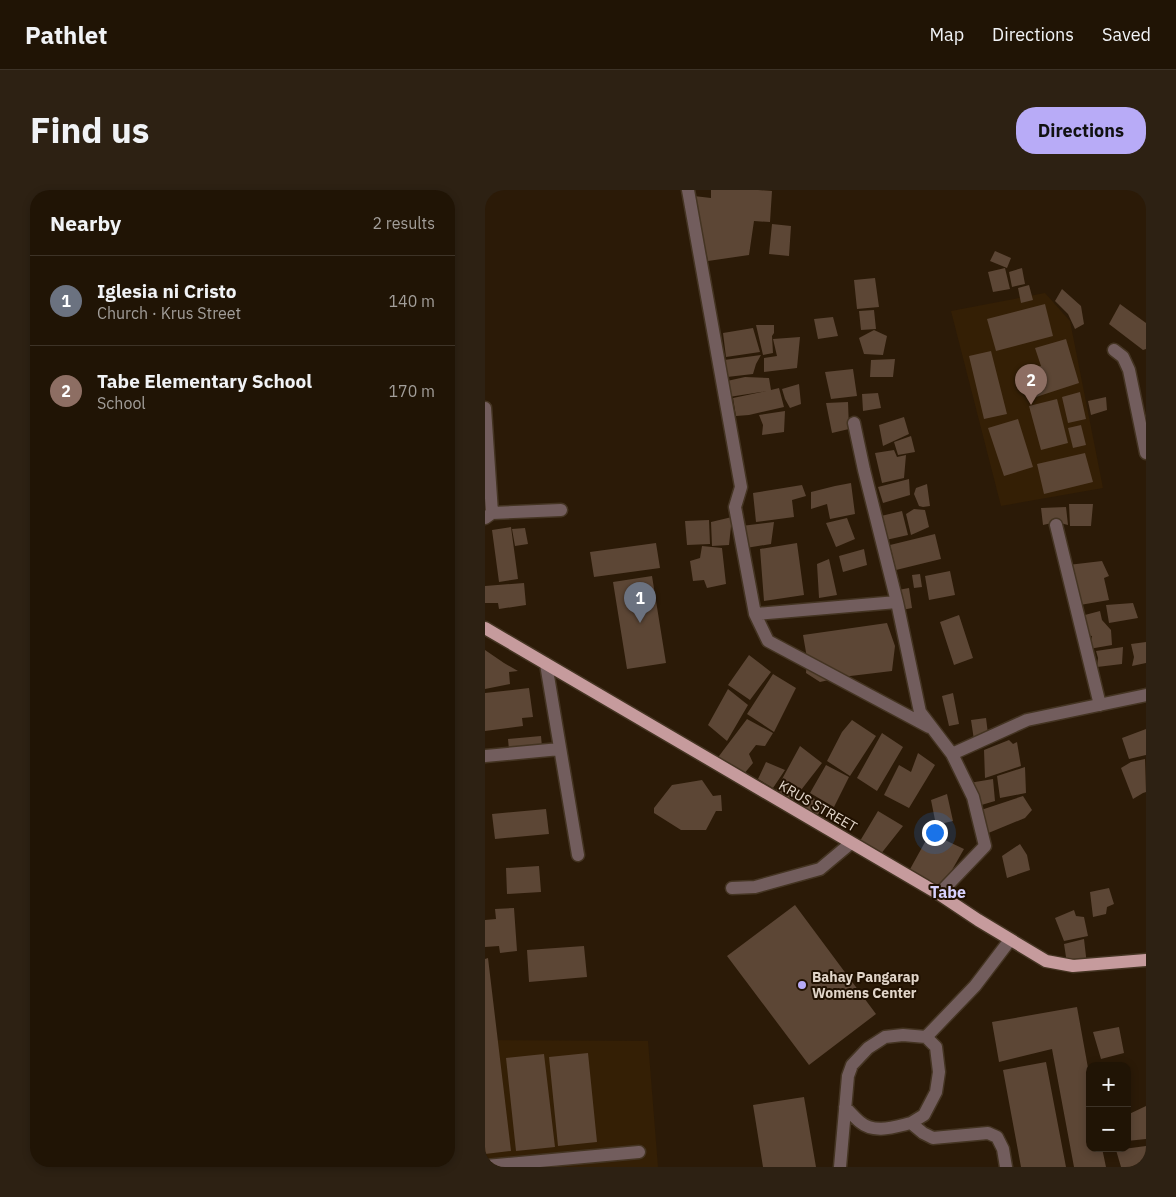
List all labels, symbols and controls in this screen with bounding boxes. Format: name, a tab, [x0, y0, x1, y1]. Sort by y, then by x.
text: Pathlet	[25, 19, 107, 51]
text: Map	[929, 23, 964, 46]
text: Directions	[992, 23, 1074, 46]
text: Saved	[1102, 23, 1151, 46]
text: Find us	[30, 107, 149, 153]
button: Directions	[1016, 107, 1146, 154]
text: Nearby	[50, 209, 121, 237]
text: 2 results	[372, 213, 435, 233]
text: Iglesia ni Cristo	[97, 279, 237, 303]
text: 1	[61, 291, 71, 311]
text: 140 m	[388, 291, 435, 311]
text: Church · Krus Street	[97, 303, 241, 323]
pin: 2	[1015, 364, 1047, 405]
text: Tabe Elementary School	[97, 369, 312, 393]
text: 2	[61, 381, 71, 401]
text: 170 m	[388, 381, 435, 401]
text: School	[97, 393, 146, 413]
pin: 1	[624, 582, 656, 623]
street label: KRUS STREET	[775, 776, 861, 836]
your location	[922, 820, 948, 846]
district label: Tabe	[930, 882, 966, 902]
place label: Bahay Pangarap Womens Center	[812, 968, 919, 1002]
marker: Bahay Pangarap Womens Center	[796, 979, 808, 991]
map controls	[1086, 1062, 1131, 1152]
button: +	[1086, 1062, 1131, 1107]
button: −	[1086, 1107, 1131, 1152]

